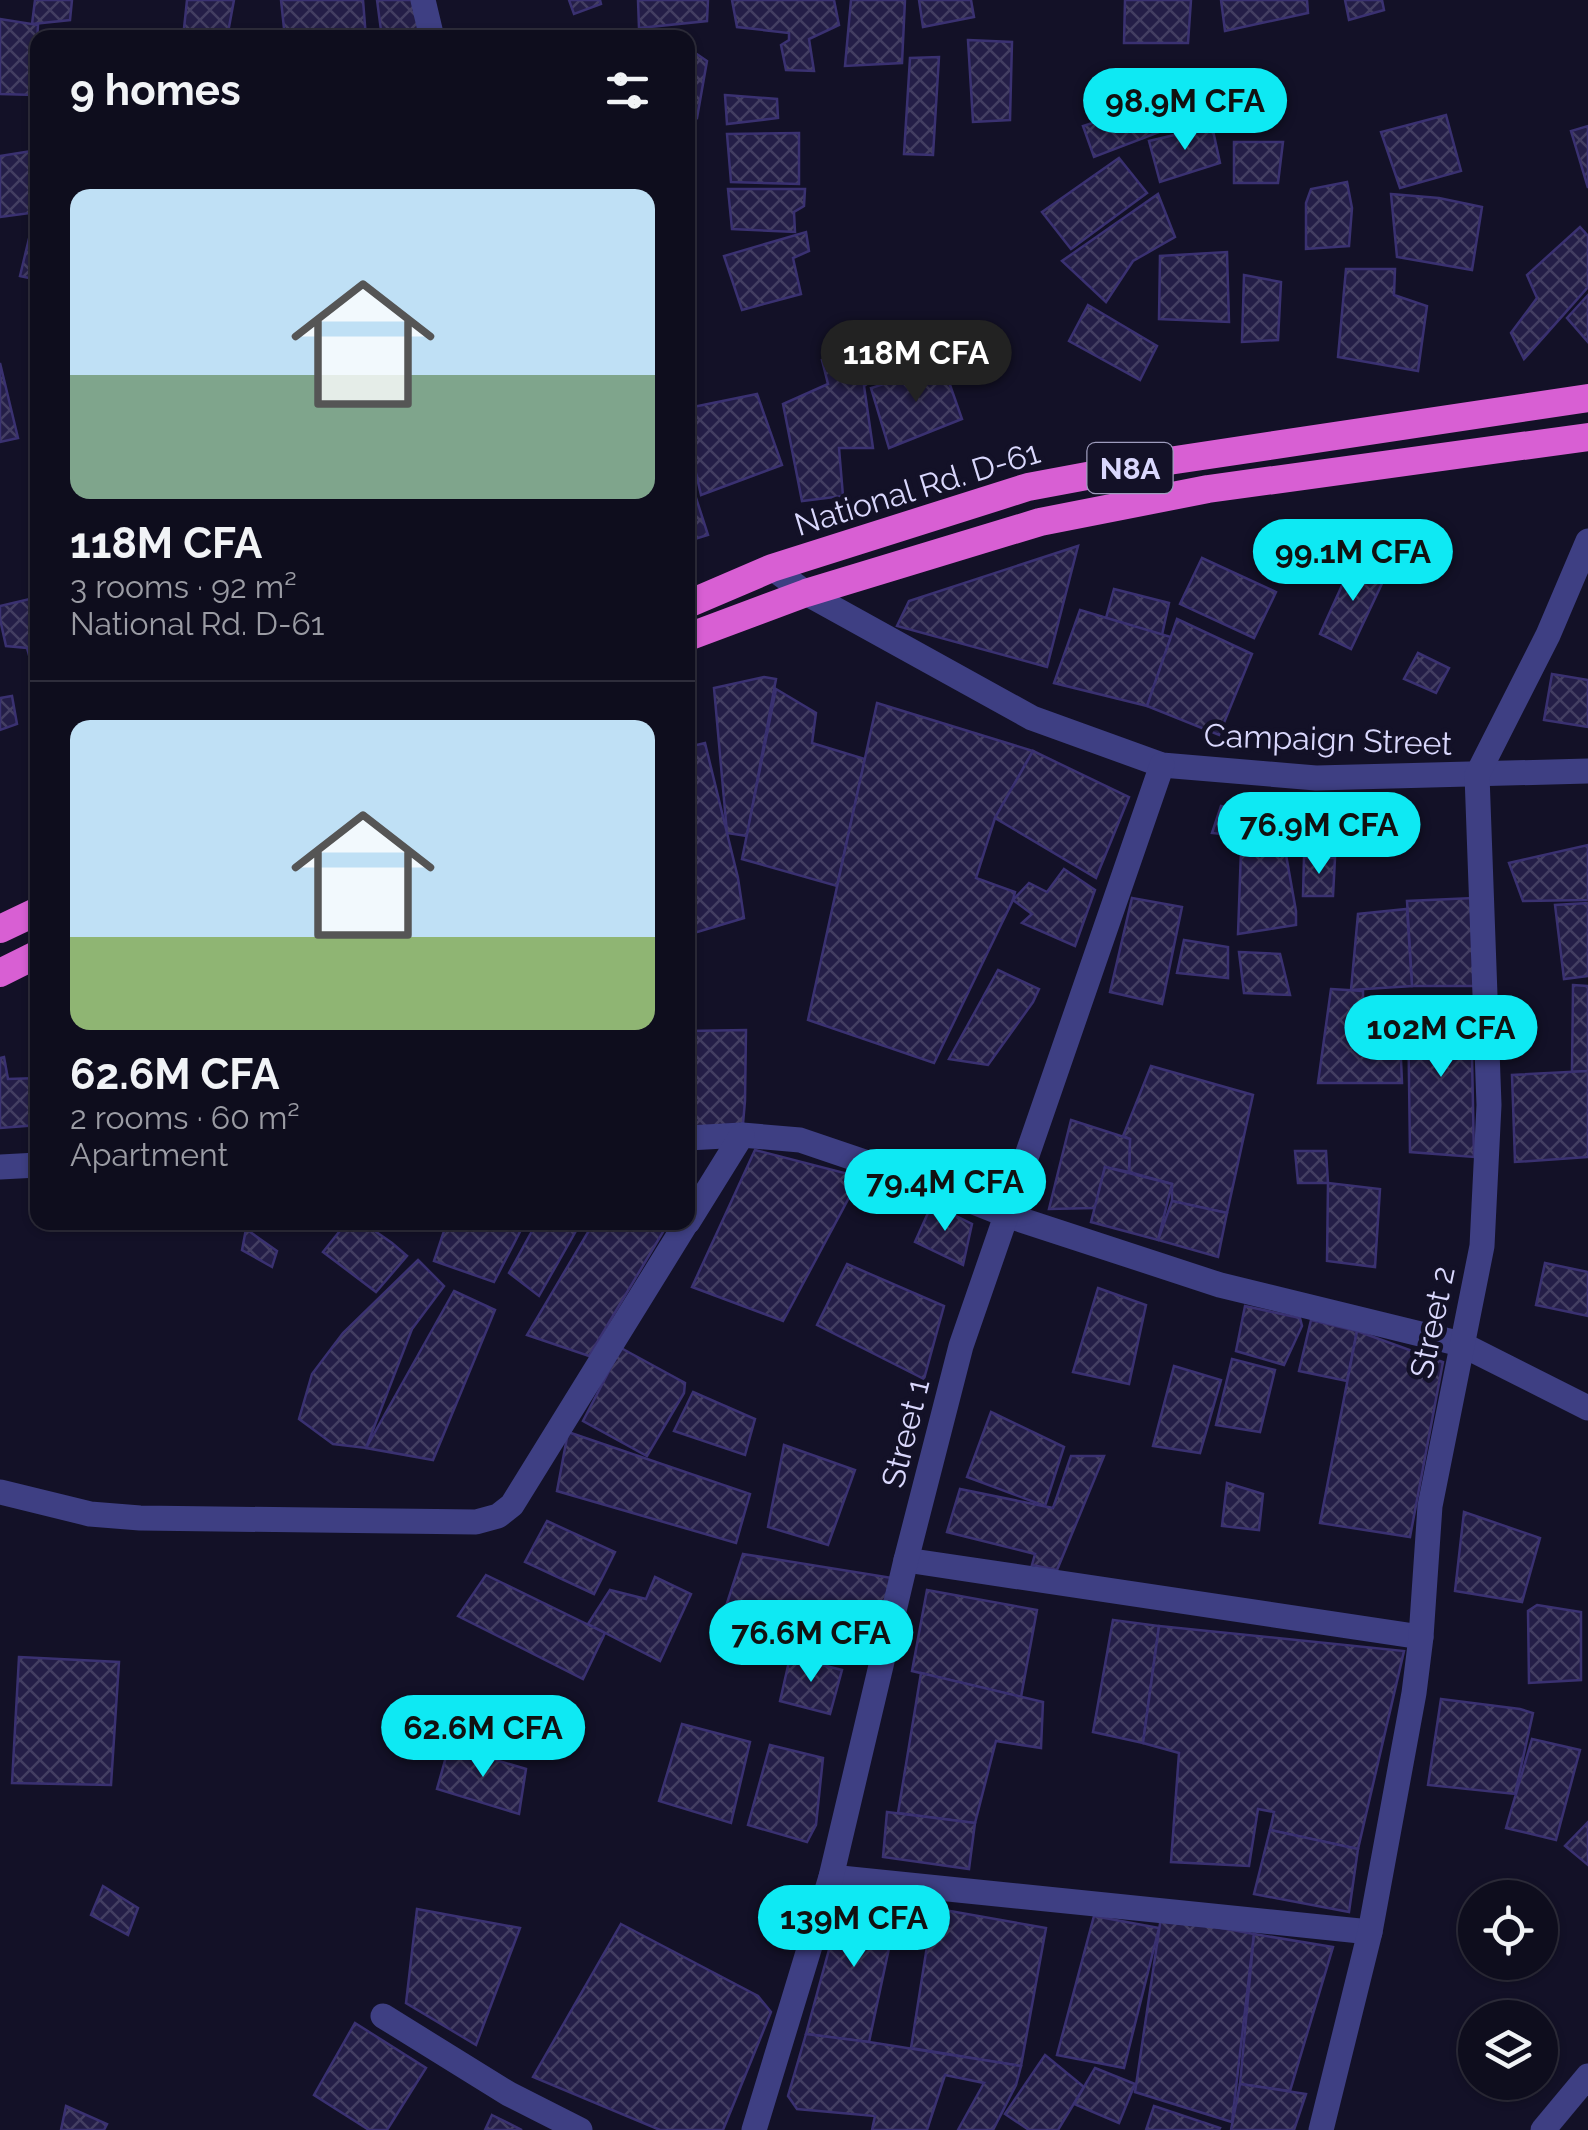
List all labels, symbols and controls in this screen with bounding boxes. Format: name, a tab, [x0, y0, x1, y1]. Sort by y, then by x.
icon: filters	[600, 63, 655, 118]
text: 9 homes	[70, 66, 241, 115]
pin: 98.9M CFA	[1071, 68, 1299, 153]
text: 98.9M CFA	[1105, 82, 1265, 119]
icon: home	[273, 254, 453, 434]
pin: 118M CFA	[813, 320, 1019, 405]
text: 118M CFA	[843, 334, 989, 371]
street label: National Rd. D-61	[790, 433, 1044, 543]
road number: N8A	[1088, 443, 1172, 493]
text: 118M CFA	[70, 519, 262, 568]
pin: 99.1M CFA	[1239, 519, 1467, 604]
text: 99.1M CFA	[1275, 533, 1431, 570]
text: 3 rooms · 92 m²	[70, 568, 297, 605]
text: National Rd. D-61	[70, 605, 324, 642]
street label: Campaign Street	[1203, 716, 1453, 762]
icon: home	[273, 785, 453, 965]
pin: 76.9M CFA	[1205, 792, 1433, 877]
text: 76.9M CFA	[1240, 806, 1398, 843]
pin: 102M CFA	[1338, 995, 1544, 1080]
text: 102M CFA	[1366, 1009, 1516, 1046]
text: 62.6M CFA	[70, 1050, 280, 1099]
text: 2 rooms · 60 m²	[70, 1099, 300, 1136]
text: Apartment	[70, 1136, 228, 1173]
pin: 79.4M CFA	[831, 1149, 1059, 1234]
text: 79.4M CFA	[866, 1163, 1024, 1200]
street label: Street 2	[1402, 1263, 1462, 1381]
street label: Street 1	[874, 1375, 936, 1491]
pin: 76.6M CFA	[697, 1600, 925, 1685]
text: 76.6M CFA	[731, 1614, 891, 1651]
pin: 62.6M CFA	[369, 1695, 597, 1780]
text: 62.6M CFA	[403, 1709, 563, 1746]
map controls	[1458, 1880, 1558, 2100]
button: locate	[1458, 1880, 1558, 1980]
pin: 139M CFA	[751, 1885, 957, 1970]
text: 139M CFA	[780, 1899, 928, 1936]
button: layers	[1458, 2000, 1558, 2100]

